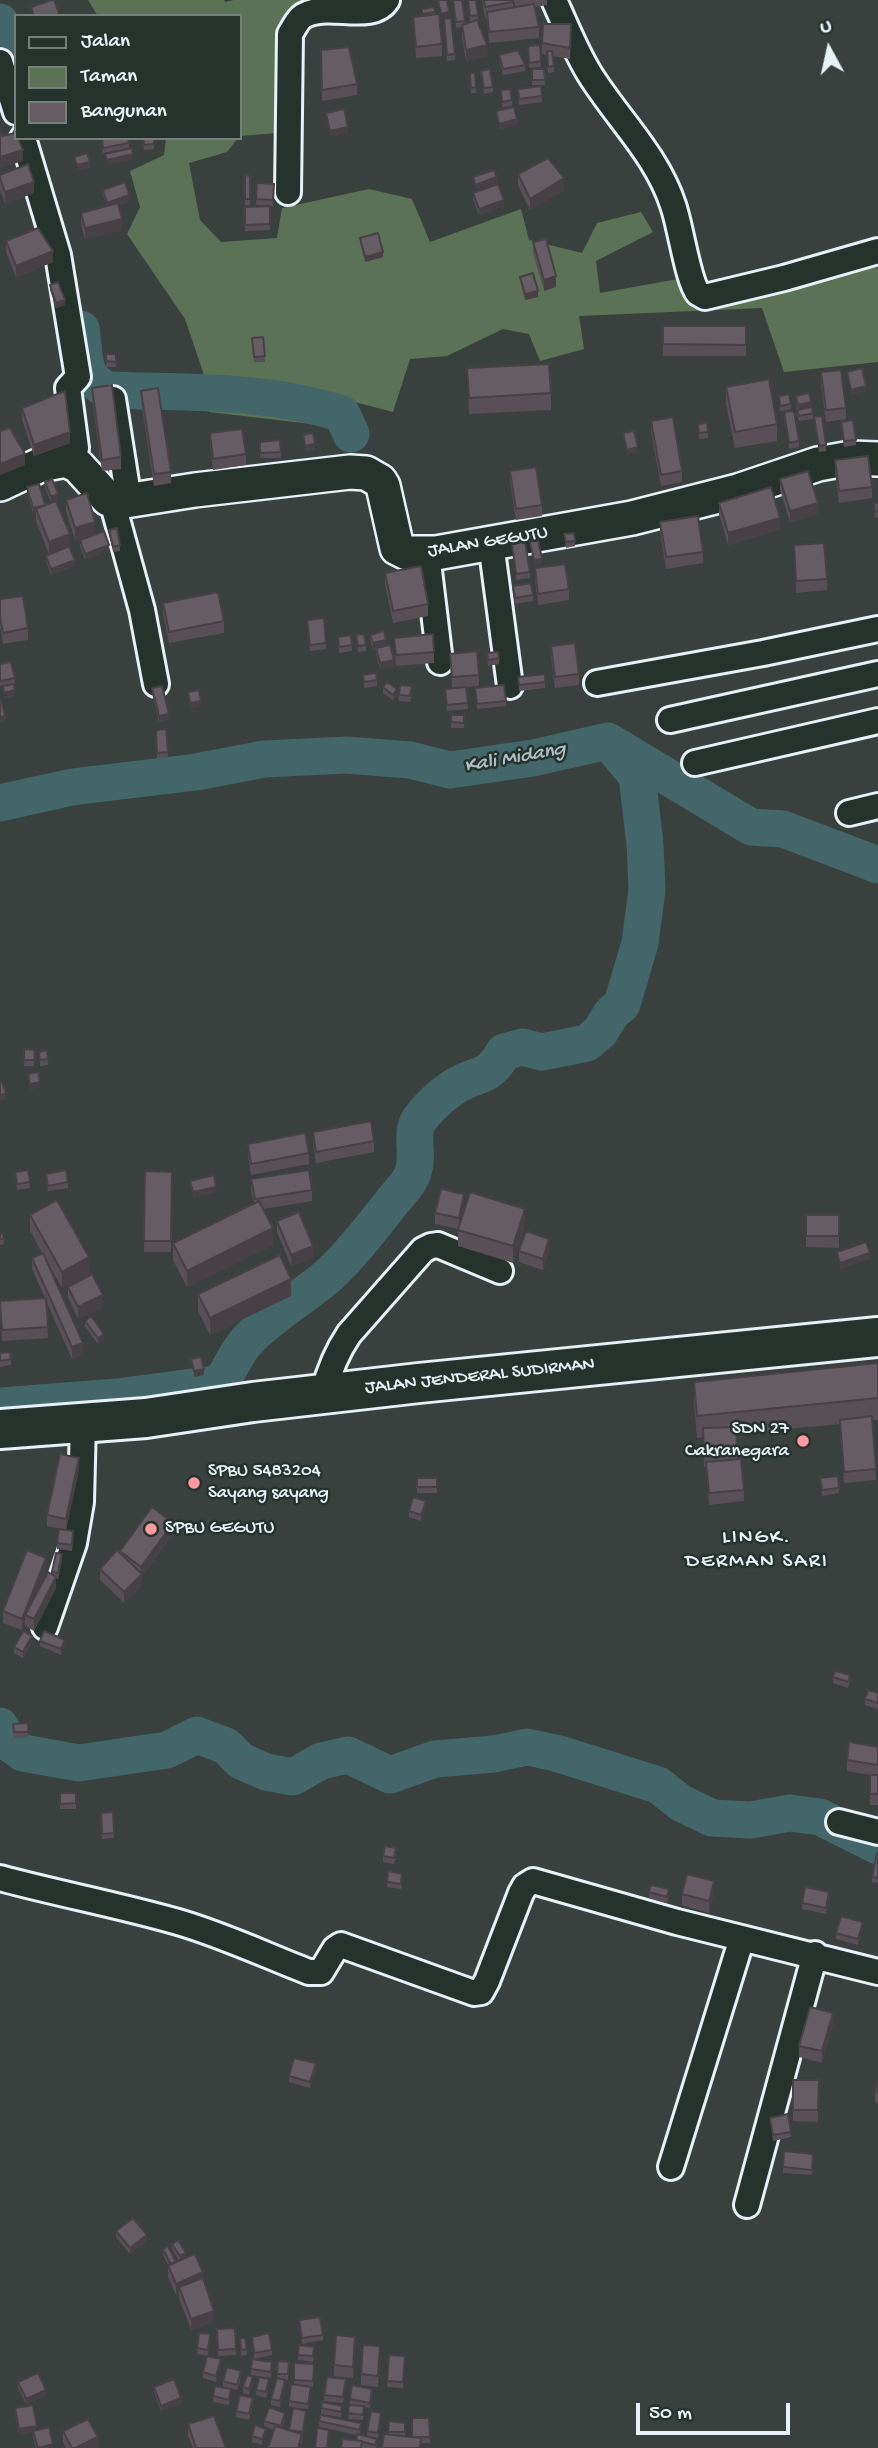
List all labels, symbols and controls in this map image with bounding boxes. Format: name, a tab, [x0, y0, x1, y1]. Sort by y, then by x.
legend	[14, 14, 242, 140]
north arrow	[794, 14, 864, 84]
text: U	[819, 16, 833, 40]
text: Jalan	[81, 30, 130, 55]
text: Taman	[81, 65, 137, 90]
text: Bangunan	[81, 100, 167, 125]
street label: JALAN GEGUTU	[426, 522, 550, 564]
water label: Kali Midang	[462, 738, 568, 780]
street label: JALAN JENDERAL SUDIRMAN	[364, 1354, 596, 1400]
place label: SDN 27 Cakranegara	[685, 1419, 789, 1463]
marker: SDN 27 Cakranegara	[795, 1433, 811, 1449]
place label: SPBU 5483204 Sayang sayang	[208, 1461, 329, 1505]
marker: SPBU 5483204 Sayang sayang	[186, 1475, 202, 1491]
place label: SPBU GEGUTU	[165, 1518, 275, 1540]
marker: SPBU GEGUTU	[143, 1521, 159, 1537]
district label: LINGK. DERMAN SARI	[687, 1526, 827, 1576]
scale bar	[640, 2388, 794, 2432]
text: 50 m	[649, 2402, 692, 2427]

